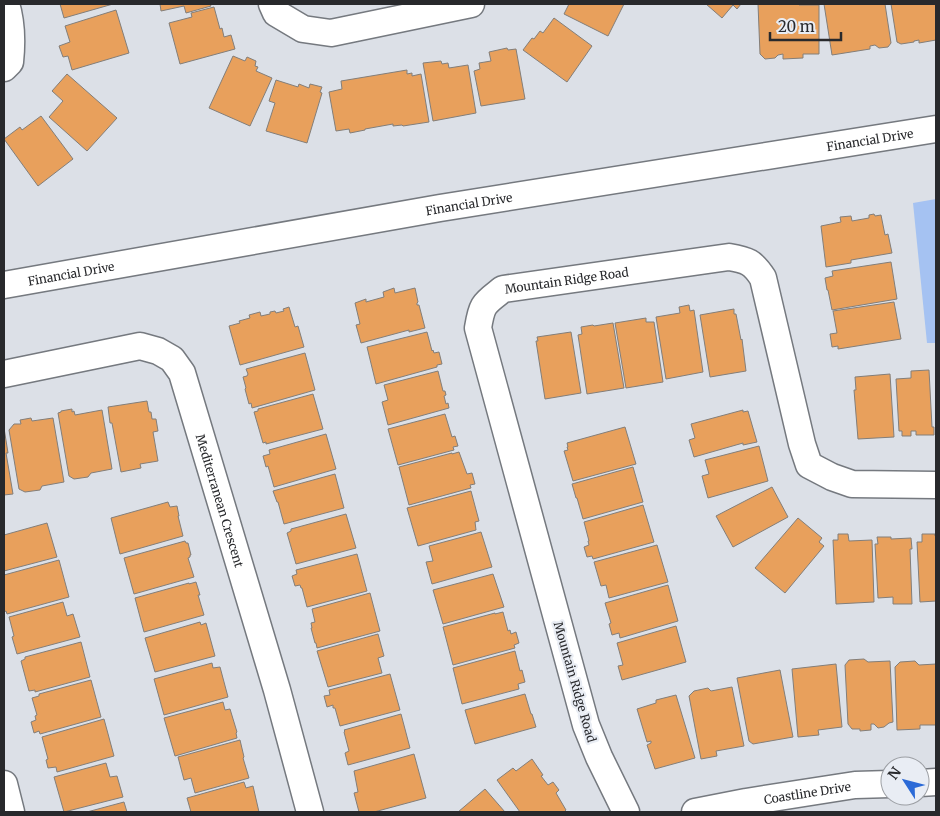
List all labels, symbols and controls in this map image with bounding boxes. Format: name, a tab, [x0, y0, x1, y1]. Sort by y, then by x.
scale bar	[770, 10, 841, 42]
text: 20 m	[778, 17, 815, 36]
street label: Financial Drive	[825, 125, 914, 154]
street label: Financial Drive	[424, 189, 513, 218]
street label: Financial Drive	[27, 258, 115, 288]
street label: Mountain Ridge Road	[504, 264, 630, 296]
street label: Mediterranean Crescent	[193, 432, 247, 569]
street label: Mountain Ridge Road	[551, 620, 599, 744]
north arrow	[880, 756, 930, 806]
text: N	[884, 764, 905, 783]
street label: Coastline Drive	[763, 778, 852, 807]

